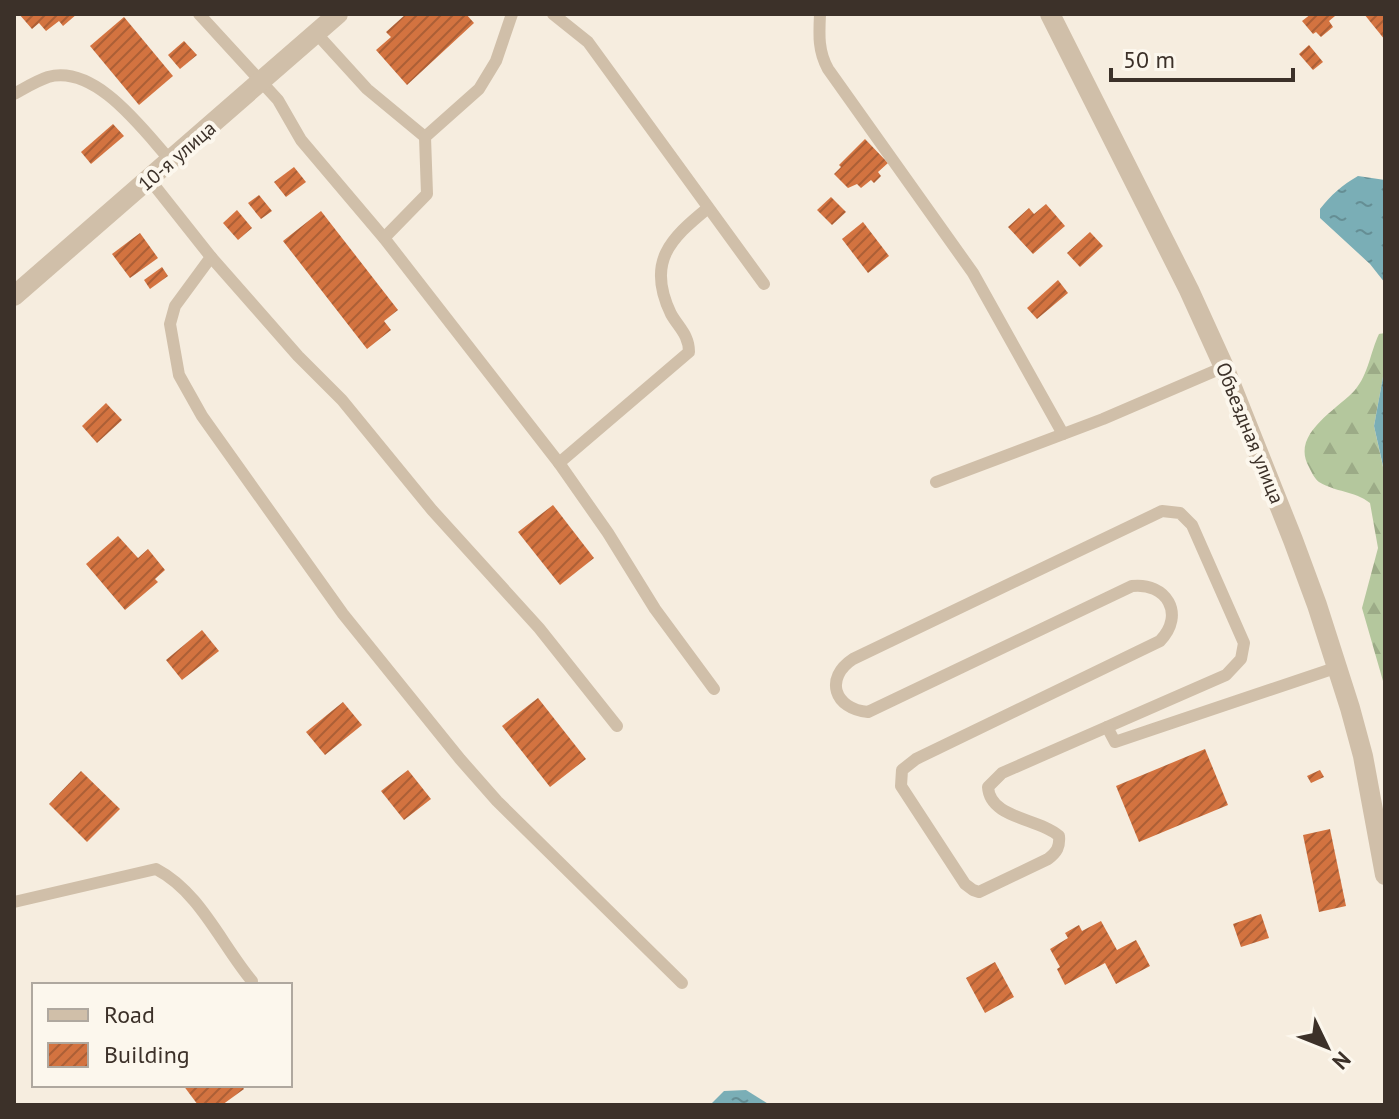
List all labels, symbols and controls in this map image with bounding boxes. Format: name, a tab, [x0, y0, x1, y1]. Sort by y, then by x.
scale bar	[1111, 32, 1293, 82]
text: 50 m	[1123, 44, 1175, 75]
street label: 10-я улица	[133, 115, 221, 197]
street label: Объездная улица	[1210, 359, 1290, 507]
legend	[32, 983, 292, 1087]
text: Road	[104, 999, 155, 1030]
north arrow	[1287, 1007, 1367, 1087]
text: Building	[104, 1039, 190, 1070]
text: N	[1326, 1046, 1357, 1075]

